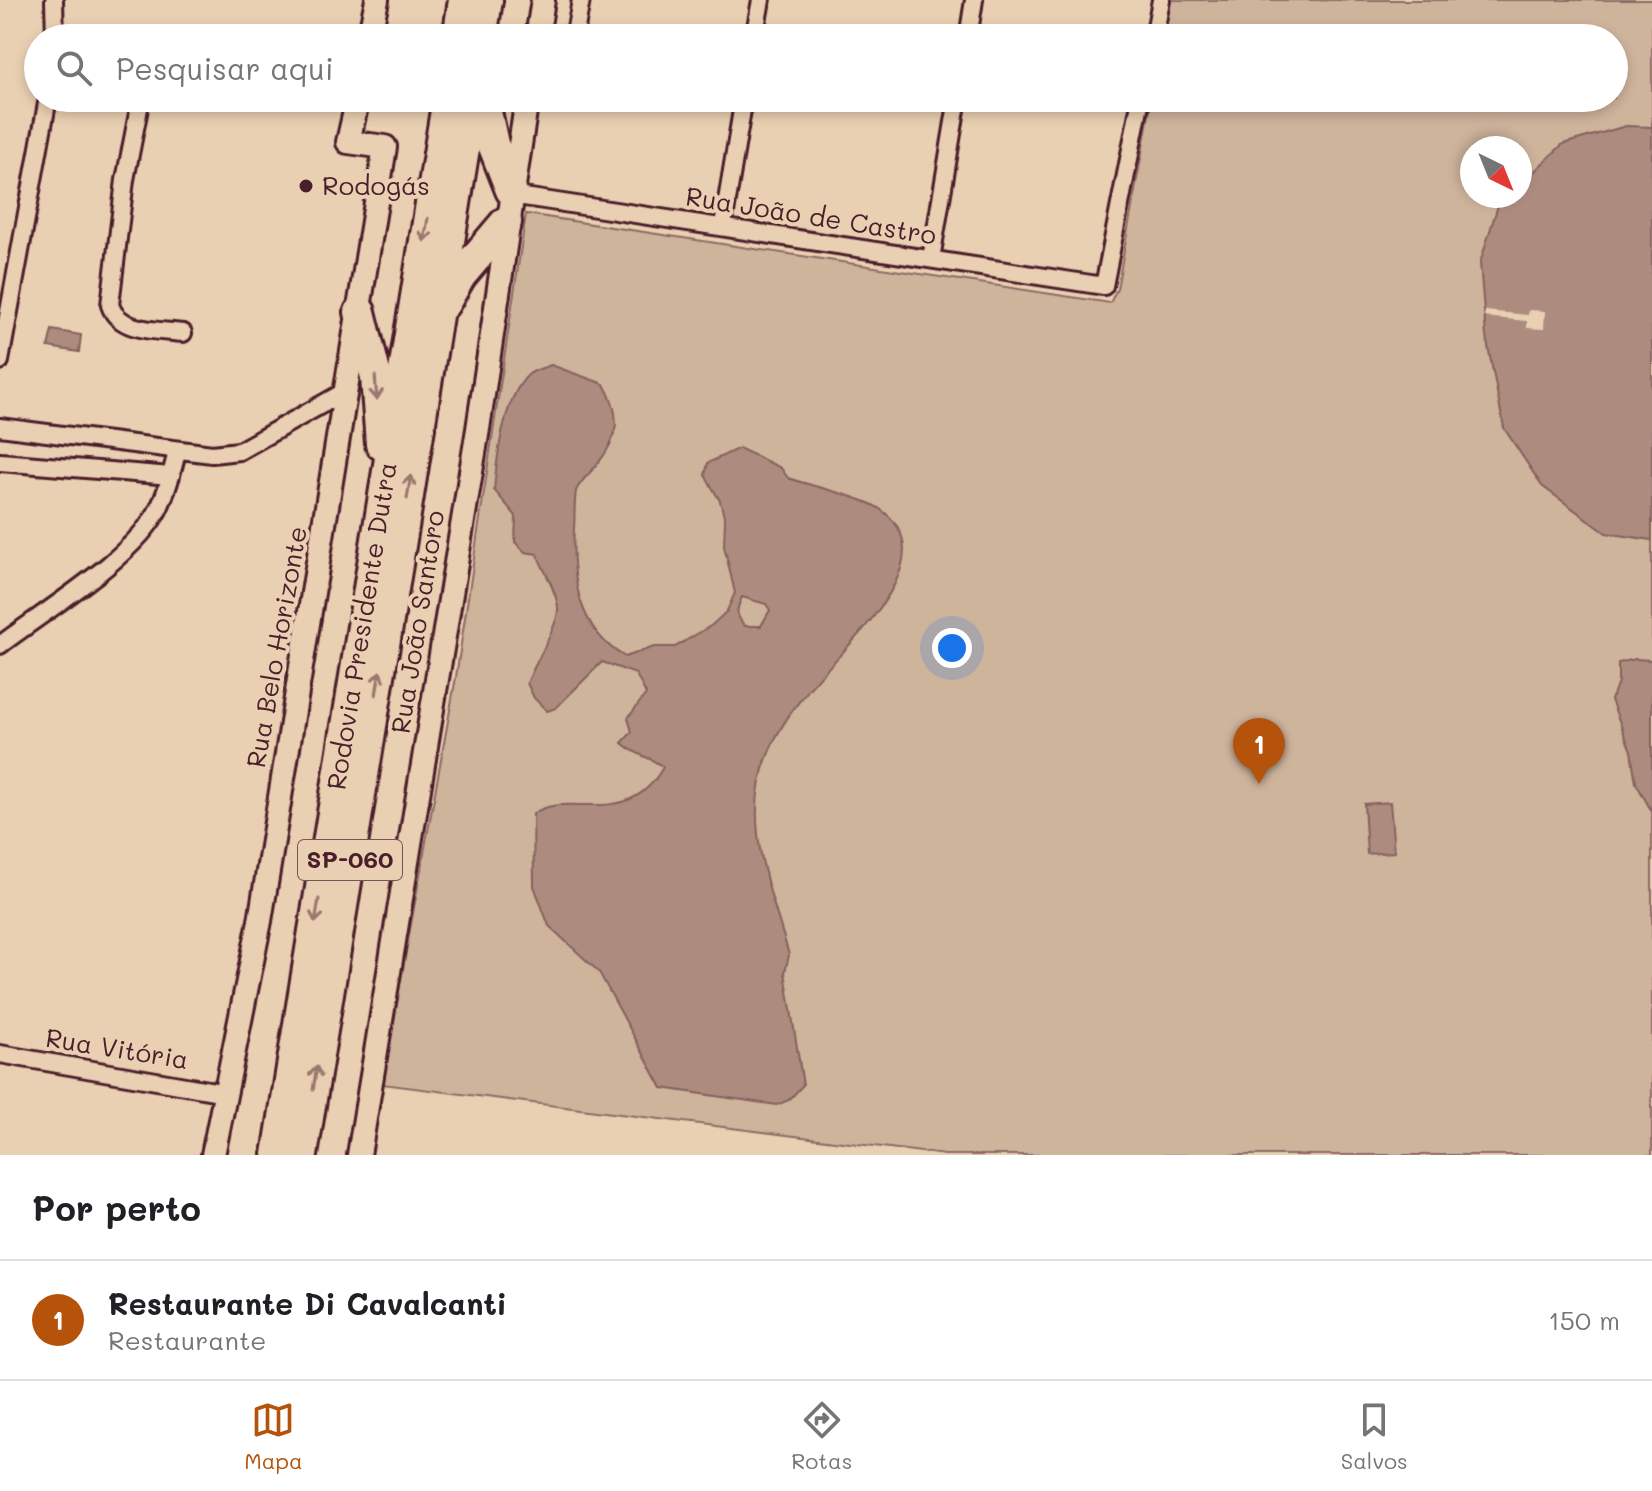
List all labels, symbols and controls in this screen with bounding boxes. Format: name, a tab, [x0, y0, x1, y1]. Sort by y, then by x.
search box	[24, 24, 1628, 112]
icon: search	[52, 46, 96, 90]
text: Pesquisar aqui	[116, 48, 334, 88]
north arrow	[1460, 136, 1532, 208]
place label: Rodogás	[322, 168, 430, 202]
marker: Rodogás	[297, 177, 315, 195]
street label: Rua João de Castro	[683, 178, 939, 252]
one-way arrow	[418, 217, 433, 242]
one-way arrow	[369, 374, 384, 401]
street label: Rodovia Presidente Dutra	[318, 459, 404, 792]
one-way arrow	[402, 475, 417, 500]
street label: Rua João Santoro	[383, 508, 451, 736]
street label: Rua Belo Horizonte	[238, 523, 314, 770]
your location	[932, 628, 972, 668]
one-way arrow	[371, 671, 386, 696]
pin: 1	[1233, 718, 1285, 784]
road number: SP-060	[298, 840, 402, 880]
one-way arrow	[309, 898, 324, 923]
street label: Rua Vitória	[43, 1020, 191, 1076]
one-way arrow	[308, 1066, 323, 1091]
text: Por perto	[32, 1185, 201, 1230]
text: Restaurante Di Cavalcanti	[108, 1283, 507, 1323]
text: 1	[52, 1303, 64, 1337]
text: 150 m	[1548, 1303, 1620, 1337]
text: Restaurante	[108, 1323, 266, 1357]
tab: Mapa	[244, 1398, 303, 1475]
tab: Rotas	[791, 1398, 852, 1475]
tab: Salvos	[1341, 1398, 1408, 1475]

